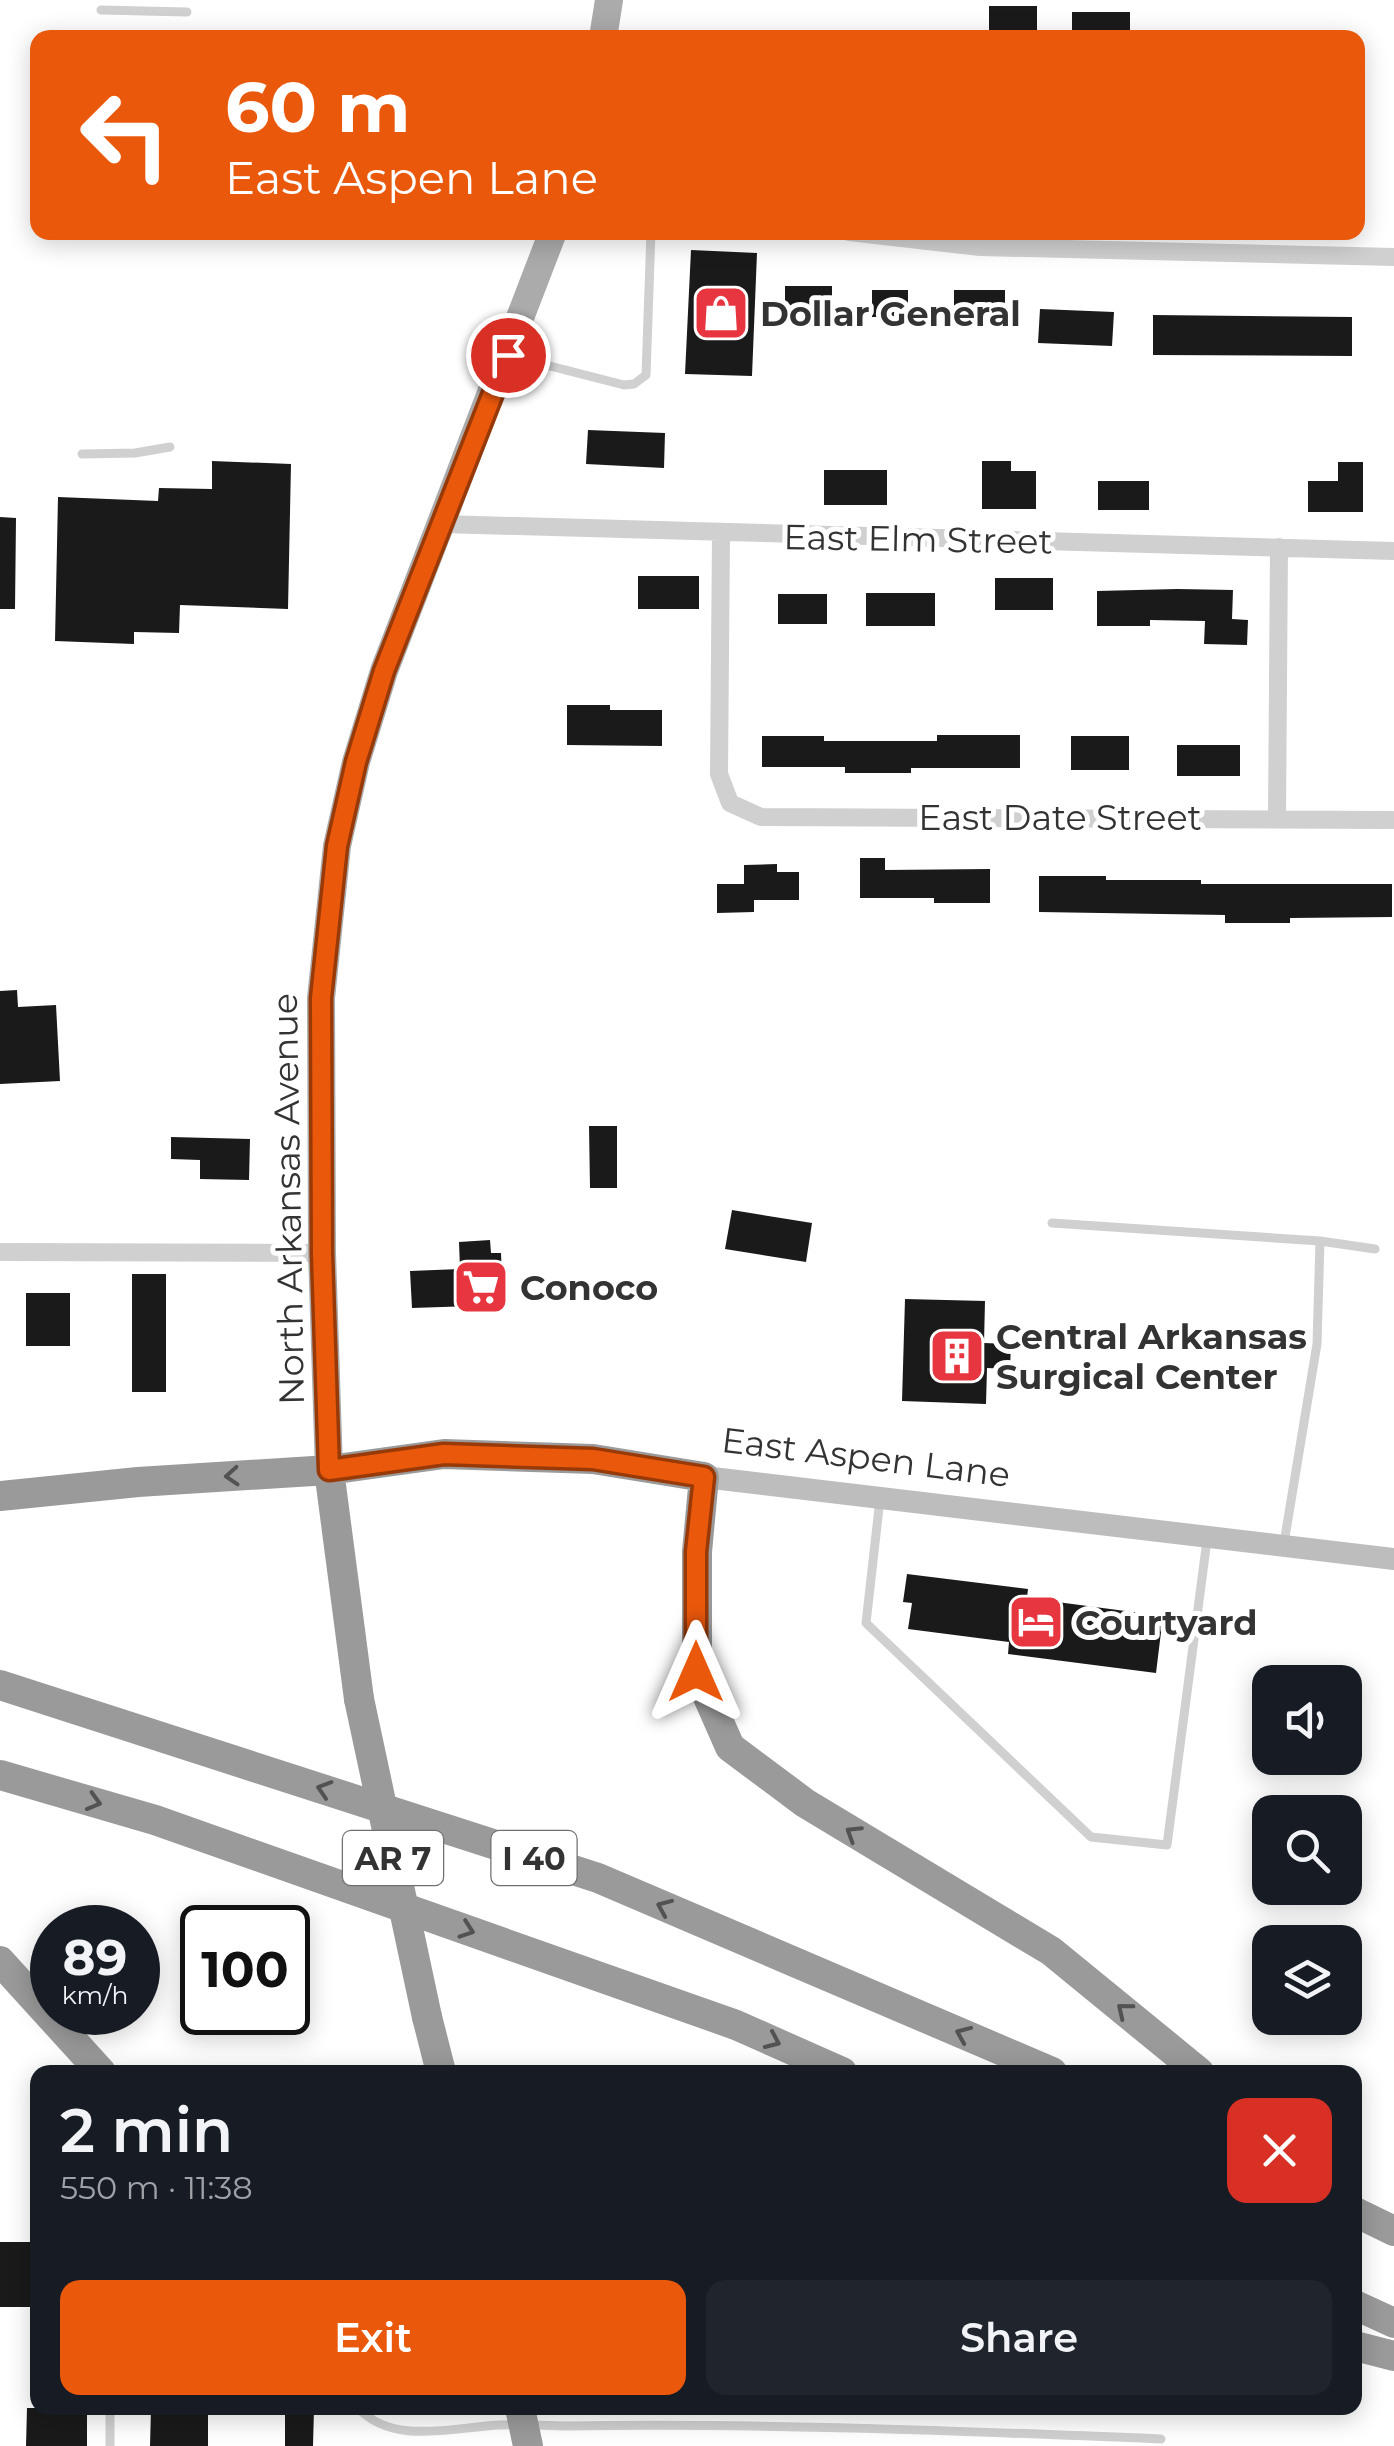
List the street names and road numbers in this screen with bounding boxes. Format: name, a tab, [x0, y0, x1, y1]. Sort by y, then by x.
street label: East Elm Street	[783, 515, 1053, 563]
street label: East Date Street	[918, 796, 1202, 839]
street label: North Arkansas Avenue	[263, 993, 313, 1405]
street label: East Aspen Lane	[719, 1418, 1013, 1496]
road number: AR 7	[343, 1831, 443, 1885]
road number: I 40	[492, 1831, 576, 1885]

